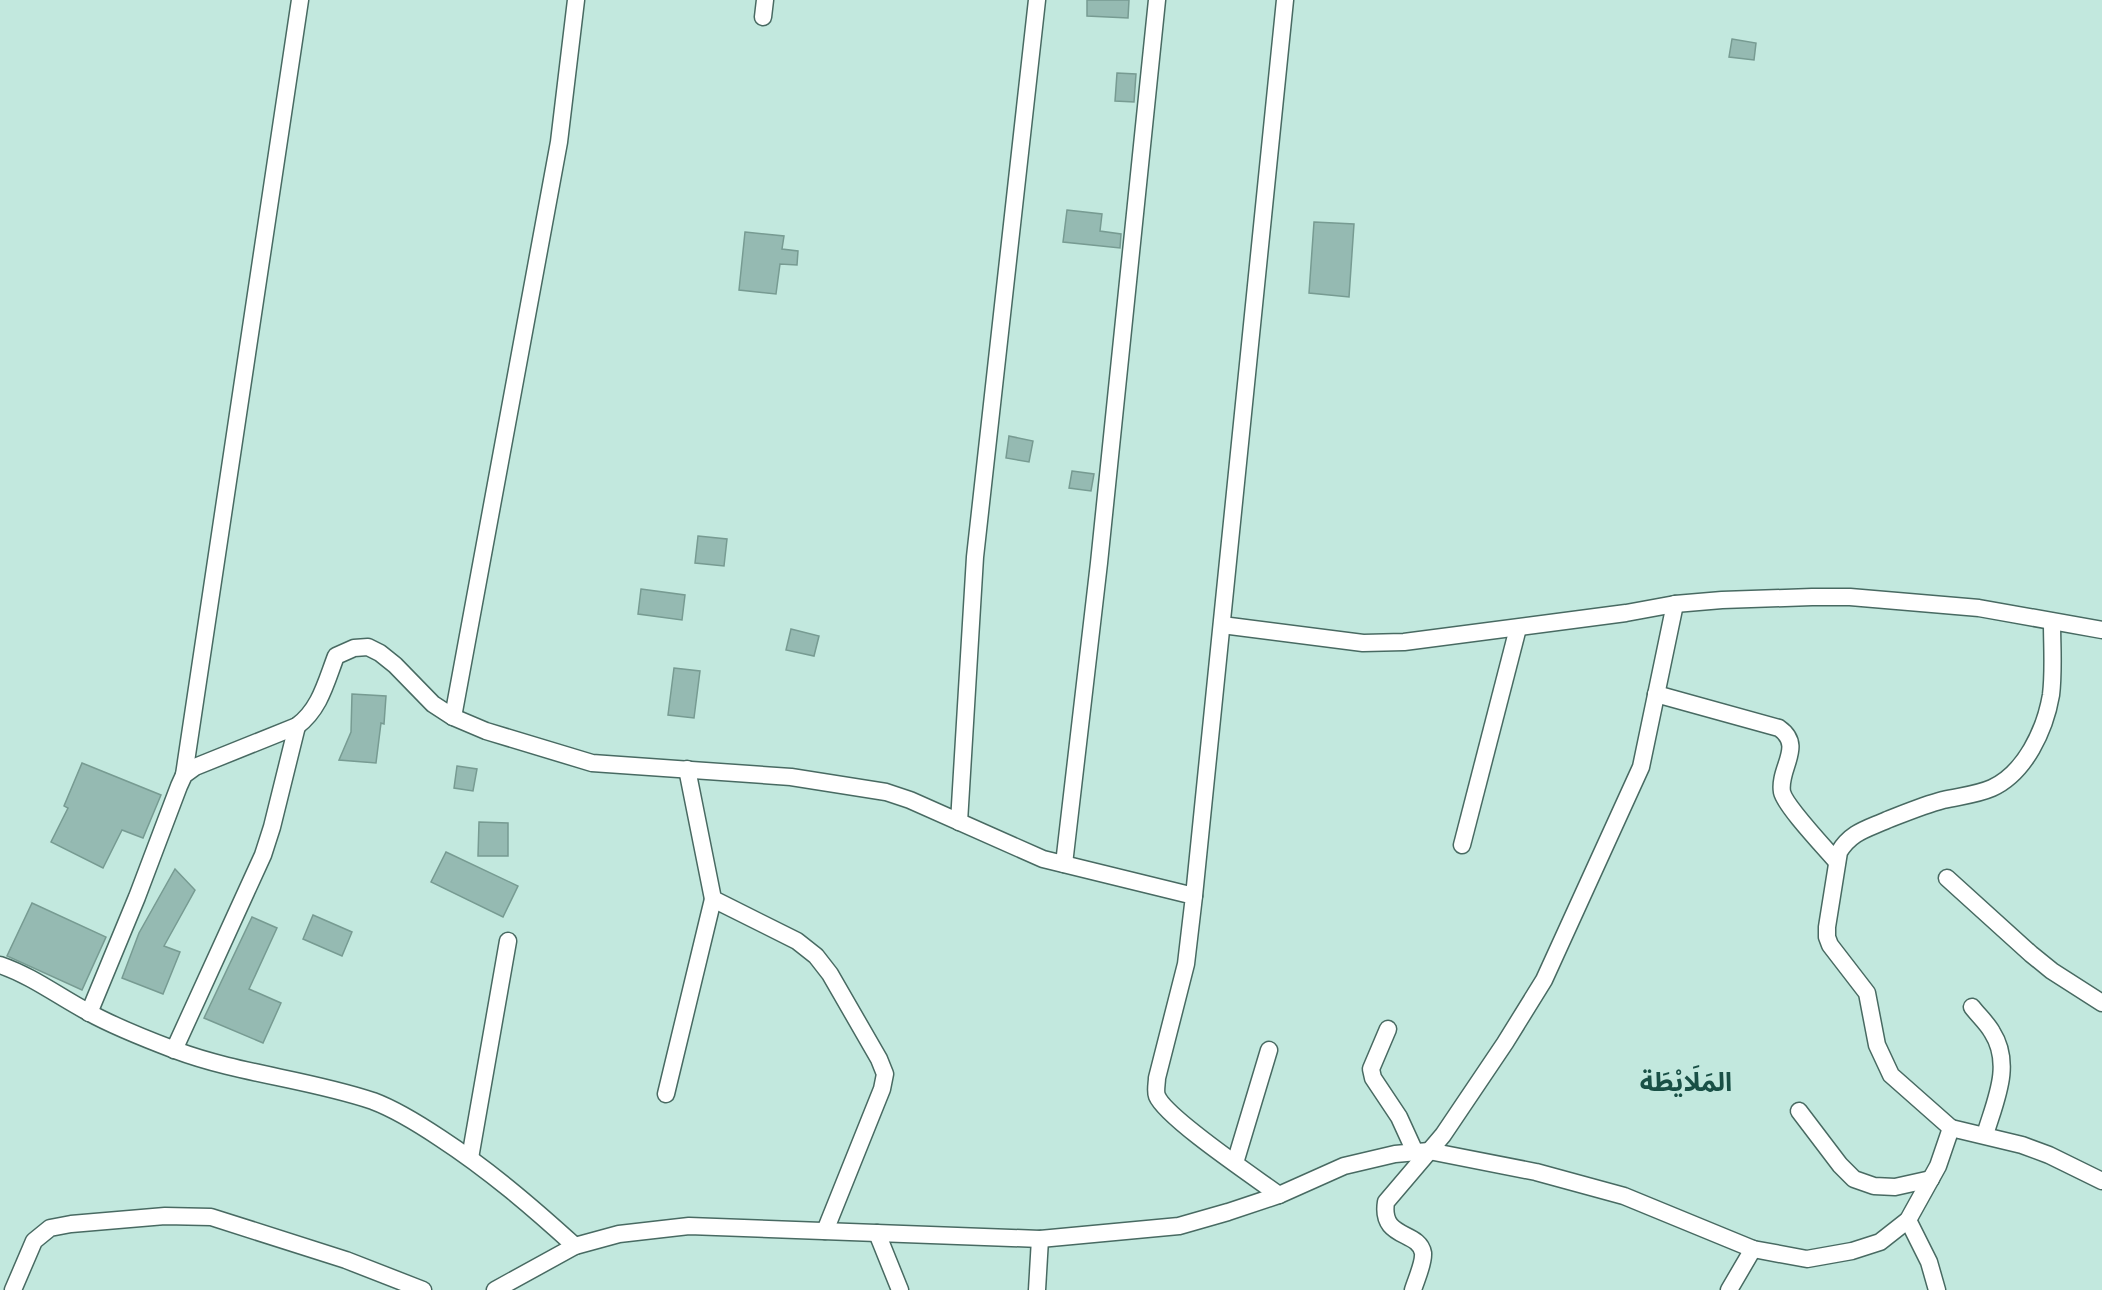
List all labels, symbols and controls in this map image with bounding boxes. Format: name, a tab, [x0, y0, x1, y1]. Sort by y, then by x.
district label: المَلَايْطَة	[1640, 1065, 1732, 1099]

